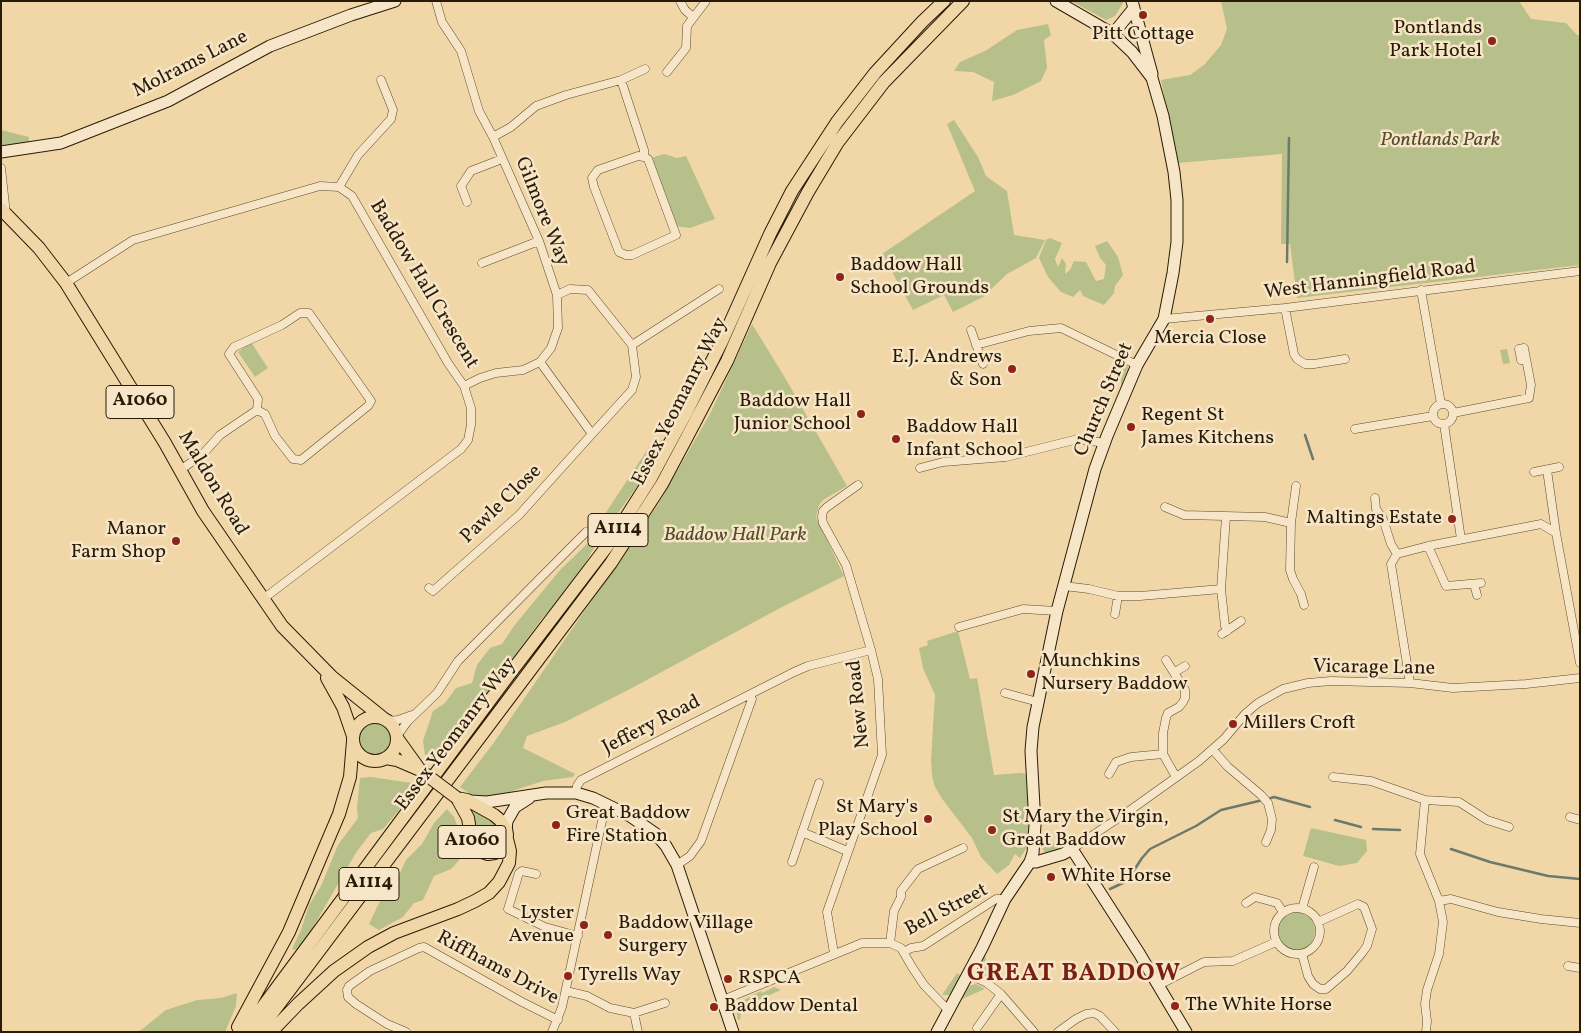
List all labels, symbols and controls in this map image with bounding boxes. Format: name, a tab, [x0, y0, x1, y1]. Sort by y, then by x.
marker: Pitt Cottage	[1137, 9, 1149, 21]
place label: Pontlands Park Hotel	[1389, 17, 1482, 64]
place label: Pitt Cottage	[1092, 23, 1194, 47]
street label: Molrams Lane	[129, 26, 253, 104]
marker: Pontlands Park Hotel	[1486, 35, 1498, 47]
park label: Pontlands Park	[1380, 129, 1500, 153]
street label: Gilmore Way	[508, 154, 574, 270]
street label: Baddow Hall Crescent	[363, 196, 483, 374]
place label: Baddow Hall School Grounds	[850, 254, 989, 301]
street label: West Hanningfield Road	[1263, 256, 1477, 306]
marker: Baddow Hall School Grounds	[834, 271, 846, 283]
marker: Mercia Close	[1204, 313, 1216, 325]
street label: Essex Yeomanry Way	[628, 314, 734, 490]
place label: Mercia Close	[1154, 327, 1266, 351]
street label: Church Street	[1070, 339, 1140, 461]
place label: E.J. Andrews & Son	[892, 346, 1002, 393]
marker: E.J. Andrews & Son	[1006, 363, 1018, 375]
road number: A1060	[106, 386, 174, 418]
place label: Baddow Hall Junior School	[734, 390, 851, 437]
place label: Regent St James Kitchens	[1141, 404, 1274, 451]
marker: Baddow Hall Junior School	[855, 408, 867, 420]
place label: Baddow Hall Infant School	[906, 416, 1023, 463]
marker: Regent St James Kitchens	[1125, 421, 1137, 433]
street label: Maldon Road	[171, 427, 253, 541]
marker: Baddow Hall Infant School	[890, 433, 902, 445]
street label: Pawle Close	[456, 460, 548, 550]
place label: Maltings Estate	[1306, 507, 1442, 531]
marker: Maltings Estate	[1446, 513, 1458, 525]
road number: A1114	[588, 514, 648, 546]
place label: Manor Farm Shop	[71, 518, 166, 565]
park label: Baddow Hall Park	[664, 524, 806, 548]
marker: Manor Farm Shop	[170, 535, 182, 547]
place label: Munchkins Nursery Baddow	[1041, 650, 1188, 697]
street label: Essex Yeomanry Way	[392, 654, 522, 816]
street label: Vicarage Lane	[1313, 656, 1435, 682]
street label: New Road	[843, 659, 877, 749]
marker: Munchkins Nursery Baddow	[1025, 668, 1037, 680]
street label: Jeffery Road	[599, 691, 705, 761]
place label: Millers Croft	[1243, 712, 1356, 736]
marker: Millers Croft	[1227, 718, 1239, 730]
place label: St Mary's Play School	[818, 796, 918, 843]
place label: Great Baddow Fire Station	[566, 802, 690, 849]
place label: St Mary the Virgin, Great Baddow	[1002, 806, 1169, 853]
marker: St Mary's Play School	[922, 813, 934, 825]
marker: Great Baddow Fire Station	[550, 819, 562, 831]
marker: St Mary the Virgin, Great Baddow	[986, 824, 998, 836]
road number: A1060	[438, 826, 506, 859]
place label: White Horse	[1061, 865, 1171, 889]
road number: A1114	[339, 868, 399, 901]
marker: White Horse	[1045, 871, 1057, 883]
street label: Bell Street	[901, 879, 993, 943]
place label: Lyster Avenue	[509, 902, 574, 949]
place label: Baddow Village Surgery	[618, 912, 753, 959]
marker: Lyster Avenue	[578, 919, 590, 931]
street label: Riffhams Drive	[432, 927, 562, 1011]
marker: Baddow Village Surgery	[602, 929, 614, 941]
district label: GREAT BADDOW	[965, 960, 1183, 990]
place label: Tyrells Way	[578, 964, 681, 988]
place label: RSPCA	[738, 967, 801, 991]
marker: Tyrells Way	[562, 970, 574, 982]
marker: RSPCA	[722, 973, 734, 985]
place label: The White Horse	[1185, 994, 1332, 1018]
place label: Baddow Dental	[724, 995, 858, 1019]
marker: The White Horse	[1169, 1000, 1181, 1012]
marker: Baddow Dental	[708, 1001, 720, 1013]

